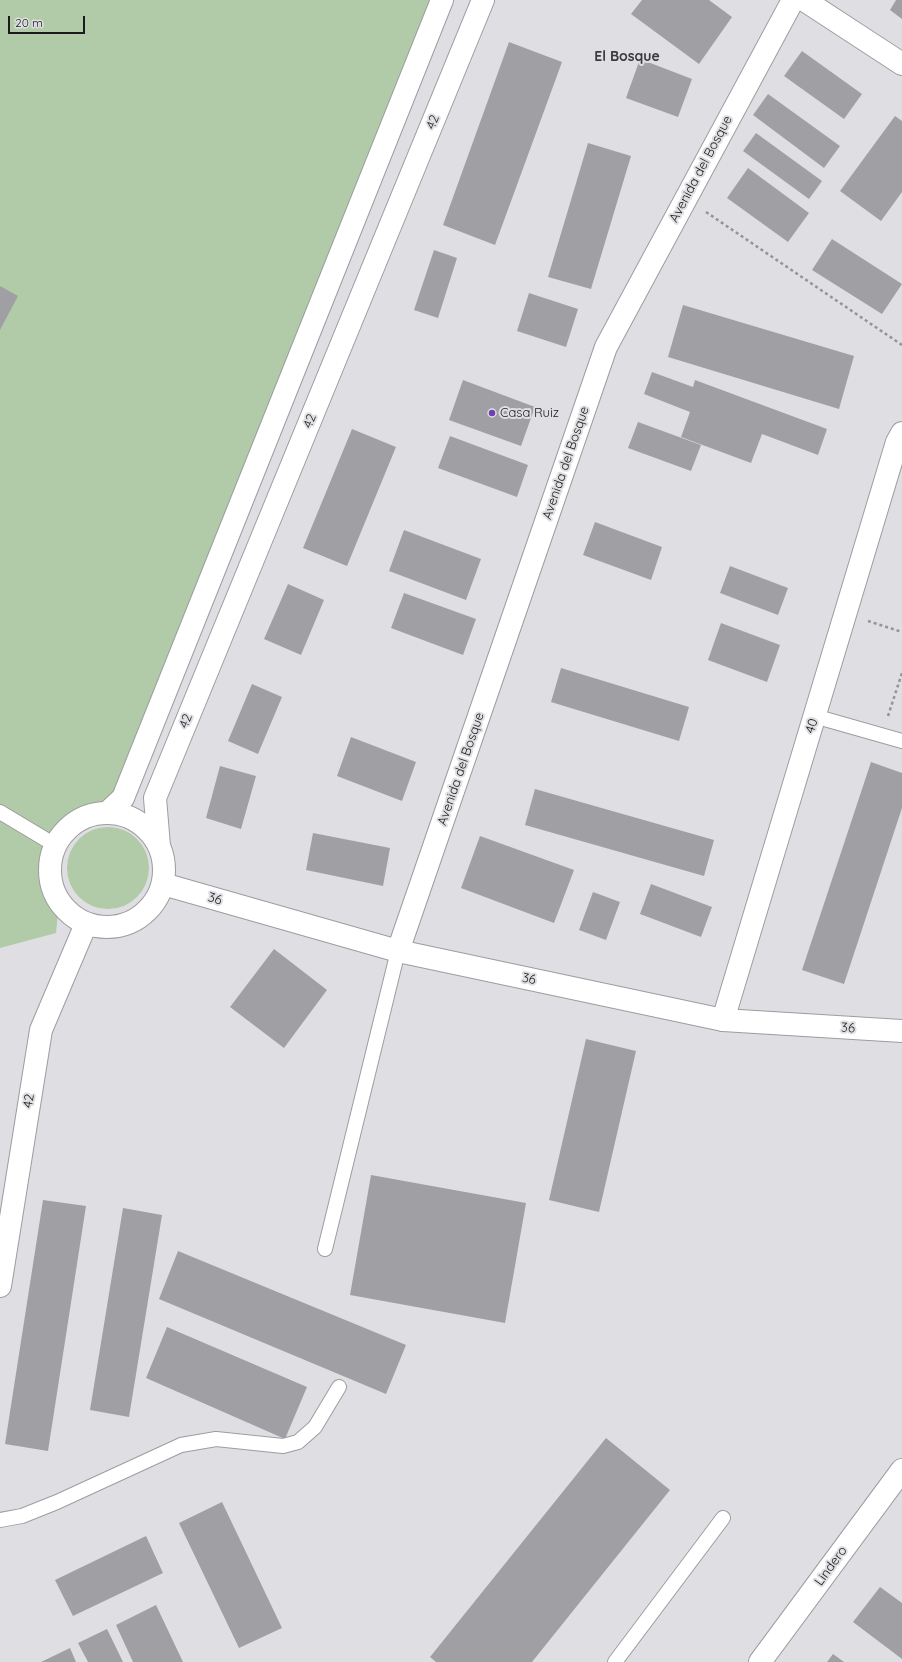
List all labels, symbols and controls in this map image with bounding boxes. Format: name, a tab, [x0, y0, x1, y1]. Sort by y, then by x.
scale bar	[10, 8, 87, 34]
text: 20 m	[15, 15, 43, 30]
district label: El Bosque	[594, 49, 660, 65]
street label: 42	[423, 113, 443, 131]
street label: Avenida del Bosque	[666, 113, 736, 225]
street label: Avenida del Bosque	[539, 404, 593, 522]
place label: Casa Ruiz	[500, 405, 559, 421]
marker: Casa Ruiz	[487, 408, 497, 418]
street label: 42	[300, 412, 320, 430]
street label: Avenida del Bosque	[434, 710, 488, 828]
street label: 42	[176, 712, 196, 730]
street label: 40	[802, 717, 822, 735]
street label: 36	[206, 890, 224, 908]
street label: 36	[521, 970, 537, 988]
street label: 36	[841, 1020, 855, 1036]
street label: 42	[20, 1093, 38, 1109]
street label: Lindero	[811, 1543, 851, 1589]

